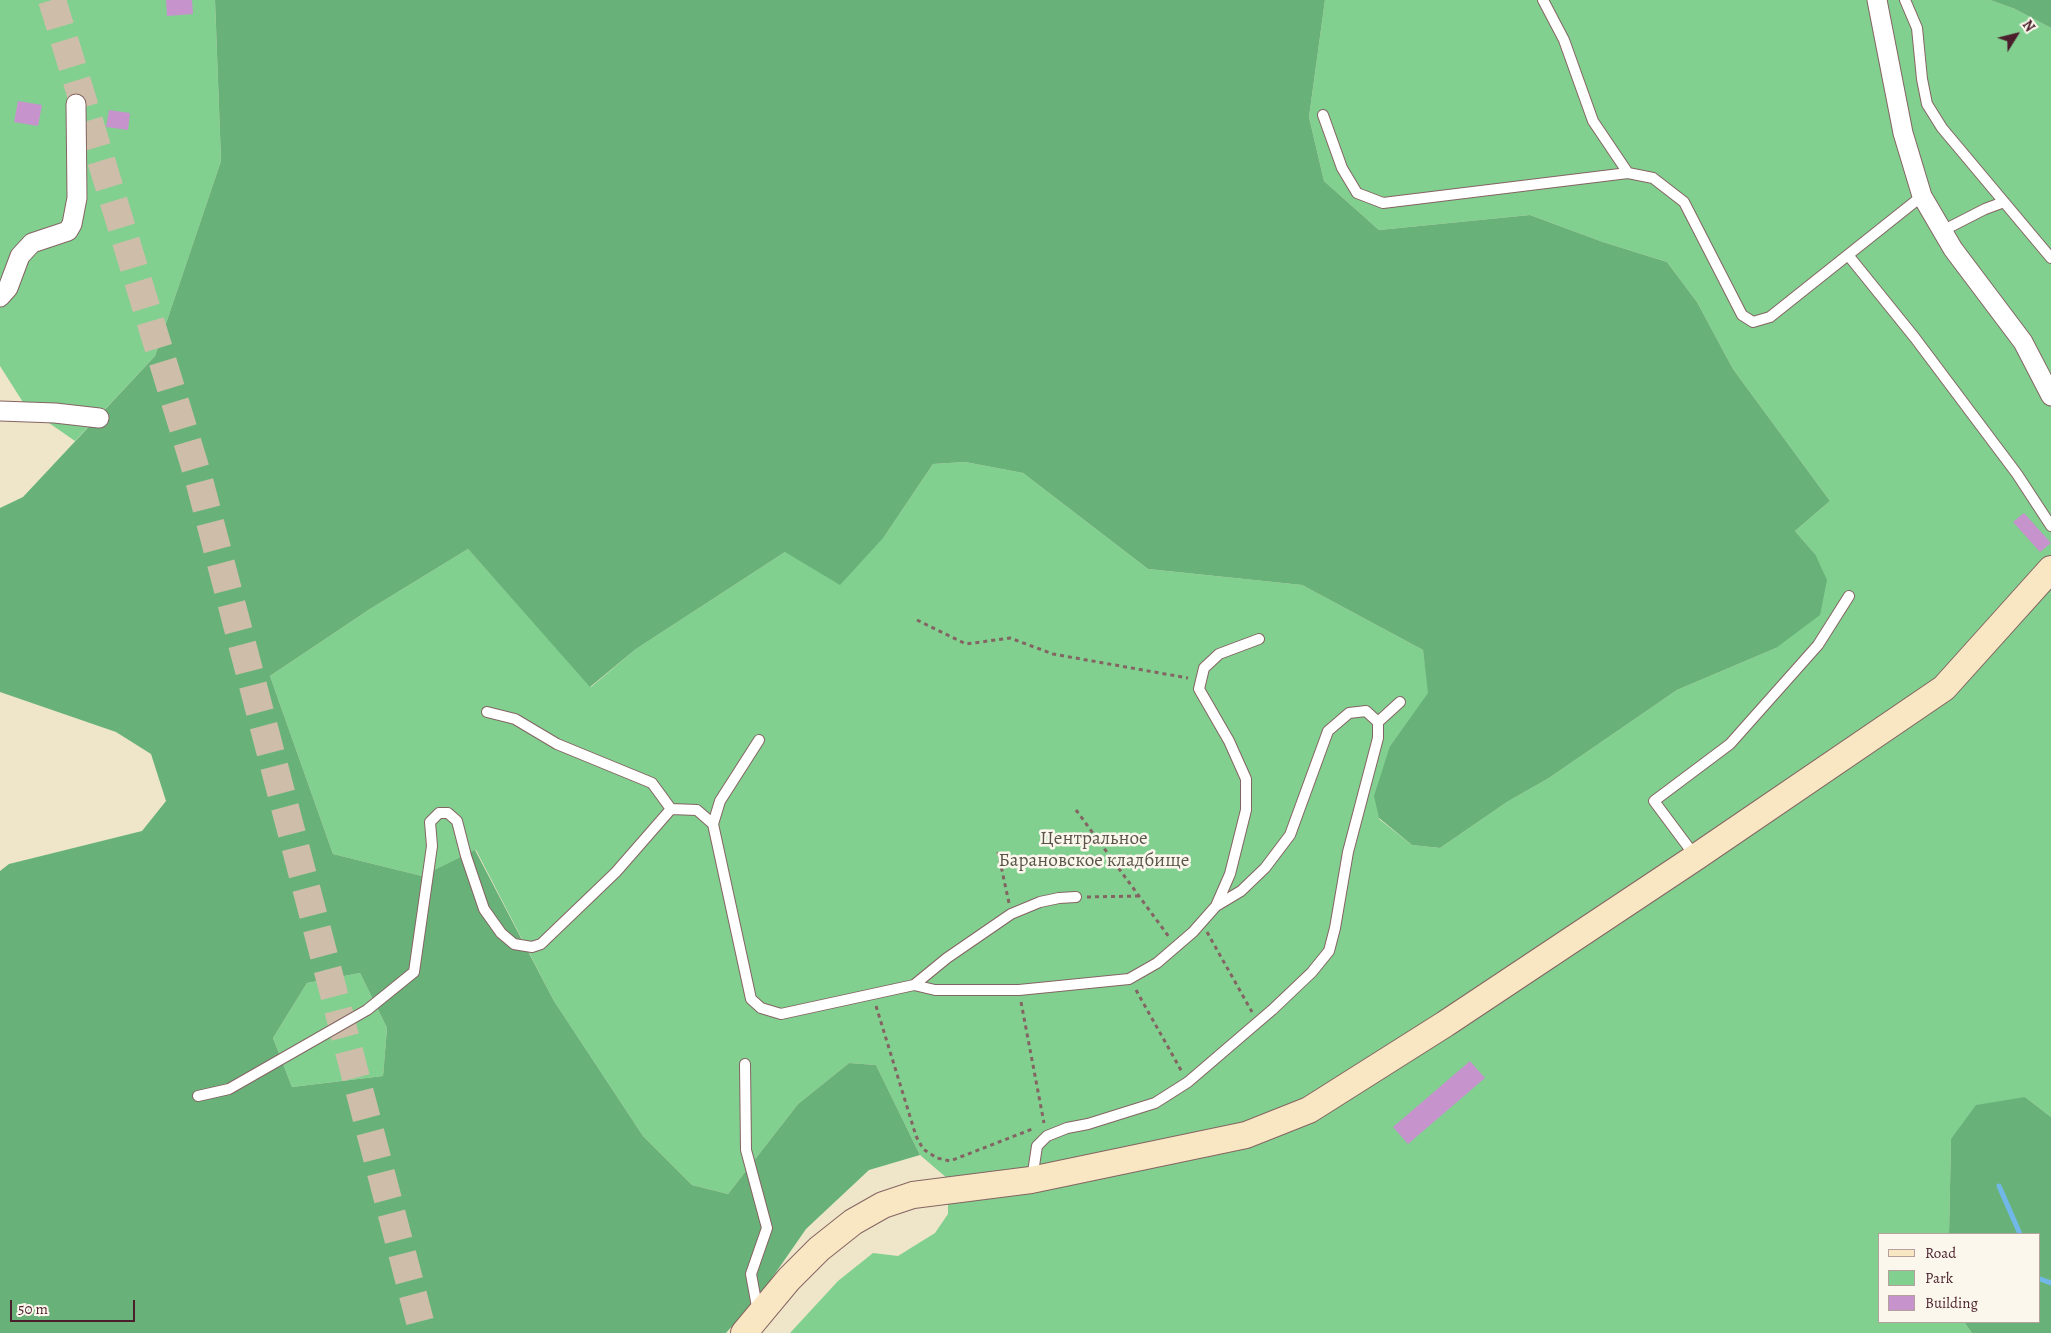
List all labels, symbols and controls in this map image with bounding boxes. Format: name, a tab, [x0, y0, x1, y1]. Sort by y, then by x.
north arrow	[1991, 10, 2041, 60]
text: N	[2018, 16, 2039, 36]
park label: Центральное Барановское кладбище	[998, 828, 1190, 872]
legend	[1878, 1233, 2041, 1323]
text: Road	[1925, 1243, 1956, 1263]
text: Park	[1925, 1268, 1953, 1288]
scale bar	[12, 1290, 138, 1322]
text: Building	[1925, 1293, 1978, 1313]
text: 50 m	[18, 1299, 48, 1319]

